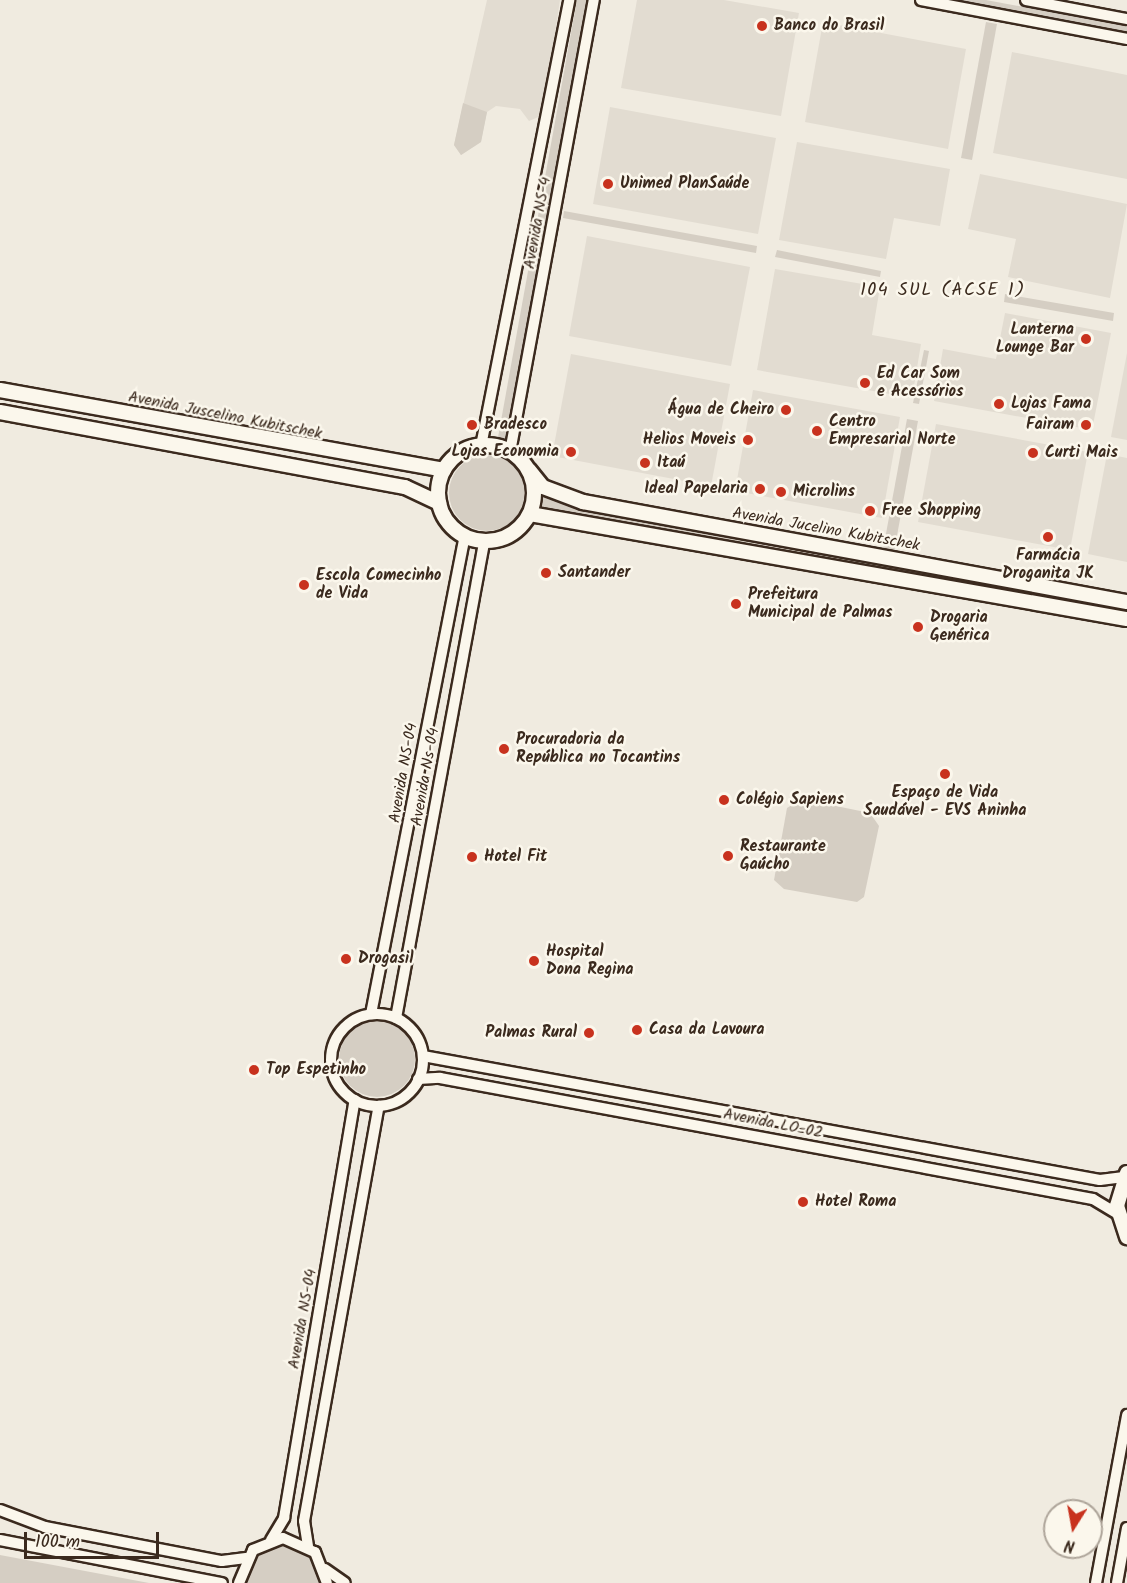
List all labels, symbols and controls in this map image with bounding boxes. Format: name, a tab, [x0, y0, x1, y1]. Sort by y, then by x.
place label: Banco do Brasil	[774, 16, 884, 36]
marker: Banco do Brasil	[755, 19, 769, 33]
place label: Unimed PlanSaúde	[620, 174, 749, 194]
street label: Avenida NS-4	[520, 175, 556, 271]
marker: Unimed PlanSaúde	[601, 177, 615, 191]
district label: 104 SUL (ACSE 1)	[860, 280, 1026, 302]
place label: Lanterna Lounge Bar	[996, 320, 1074, 358]
marker: Lanterna Lounge Bar	[1079, 332, 1093, 346]
place label: Ed Car Som e Acessórios	[877, 364, 964, 402]
marker: Ed Car Som e Acessórios	[858, 376, 872, 390]
street label: Avenida Juscelino Kubitschek	[127, 388, 323, 444]
place label: Lojas Fama	[1011, 394, 1091, 414]
marker: Lojas Fama	[992, 397, 1006, 411]
place label: Água de Cheiro	[668, 400, 774, 420]
marker: Água de Cheiro	[779, 403, 793, 417]
place label: Centro Empresarial Norte	[829, 412, 955, 450]
place label: Bradesco	[484, 415, 547, 435]
place label: Fairam	[1026, 415, 1074, 435]
marker: Bradesco	[465, 418, 479, 432]
marker: Fairam	[1079, 418, 1093, 432]
marker: Centro Empresarial Norte	[810, 424, 824, 438]
place label: Helios Moveis	[643, 430, 736, 450]
marker: Helios Moveis	[741, 433, 755, 447]
place label: Lojas Economia	[451, 442, 559, 462]
place label: Curti Mais	[1045, 443, 1118, 463]
marker: Lojas Economia	[564, 445, 578, 459]
marker: Curti Mais	[1026, 446, 1040, 460]
place label: Itaú	[657, 453, 685, 473]
marker: Itaú	[638, 456, 652, 470]
place label: Ideal Papelaria	[644, 479, 748, 499]
marker: Ideal Papelaria	[753, 482, 767, 496]
place label: Microlins	[793, 482, 855, 502]
marker: Microlins	[774, 485, 788, 499]
place label: Free Shopping	[882, 501, 981, 521]
street label: Avenida Jucelino Kubitschek	[731, 504, 921, 556]
marker: Free Shopping	[863, 504, 877, 518]
marker: Farmácia Droganita JK	[1041, 530, 1055, 544]
place label: Farmácia Droganita JK	[1002, 546, 1094, 584]
place label: Santander	[558, 563, 630, 583]
place label: Escola Comecinho de Vida	[316, 566, 441, 604]
marker: Santander	[539, 566, 553, 580]
marker: Escola Comecinho de Vida	[297, 578, 311, 592]
place label: Prefeitura Municipal de Palmas	[748, 585, 893, 623]
marker: Prefeitura Municipal de Palmas	[729, 597, 743, 611]
place label: Drogaria Genérica	[930, 608, 989, 646]
marker: Drogaria Genérica	[911, 620, 925, 634]
street label: Avenida NS-04	[386, 721, 422, 825]
street label: Avenida Ns-04	[408, 726, 444, 828]
place label: Procuradoria da República no Tocantins	[516, 730, 680, 768]
marker: Procuradoria da República no Tocantins	[497, 742, 511, 756]
marker: Espaço de Vida Saudável - EVS Aninha	[938, 767, 952, 781]
place label: Espaço de Vida Saudável - EVS Aninha	[864, 783, 1026, 821]
place label: Colégio Sapiens	[736, 790, 844, 810]
marker: Colégio Sapiens	[717, 793, 731, 807]
place label: Restaurante Gaúcho	[740, 837, 826, 875]
place label: Hotel Fit	[484, 847, 547, 867]
marker: Restaurante Gaúcho	[721, 849, 735, 863]
marker: Hotel Fit	[465, 850, 479, 864]
place label: Hospital Dona Regina	[546, 942, 633, 980]
place label: Drogasil	[358, 949, 413, 969]
marker: Drogasil	[339, 952, 353, 966]
marker: Hospital Dona Regina	[527, 954, 541, 968]
place label: Casa da Lavoura	[649, 1020, 764, 1040]
place label: Palmas Rural	[485, 1023, 577, 1043]
marker: Casa da Lavoura	[630, 1023, 644, 1037]
marker: Palmas Rural	[582, 1026, 596, 1040]
place label: Top Espetinho	[266, 1060, 366, 1080]
marker: Top Espetinho	[247, 1063, 261, 1077]
street label: Avenida LO-02	[722, 1105, 824, 1143]
place label: Hotel Roma	[815, 1192, 896, 1212]
marker: Hotel Roma	[796, 1195, 810, 1209]
street label: Avenida NS-04	[285, 1267, 321, 1371]
north arrow	[1043, 1499, 1103, 1559]
scale bar	[27, 1520, 162, 1558]
text: 100 m	[35, 1528, 80, 1557]
text: N	[1063, 1532, 1077, 1558]

